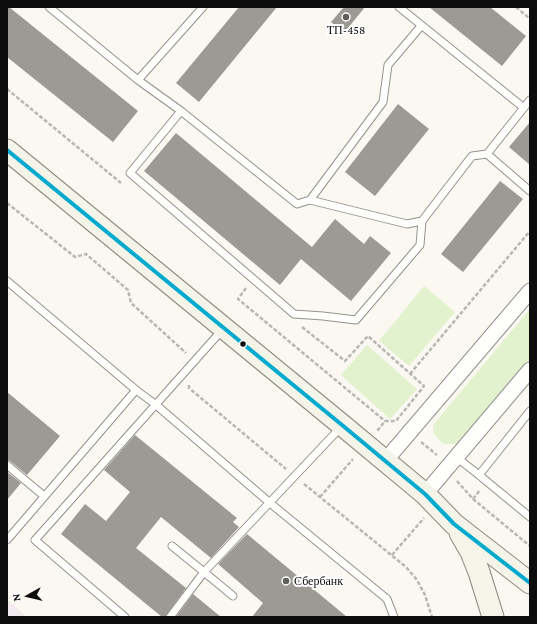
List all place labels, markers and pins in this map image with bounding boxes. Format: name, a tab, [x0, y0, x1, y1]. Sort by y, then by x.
marker: ТП-458	[341, 12, 351, 22]
place label: ТП-458	[327, 23, 365, 37]
unlabelled marker	[238, 339, 248, 349]
place label: Сбербанк	[294, 574, 343, 588]
marker: Сбербанк	[281, 576, 291, 586]

